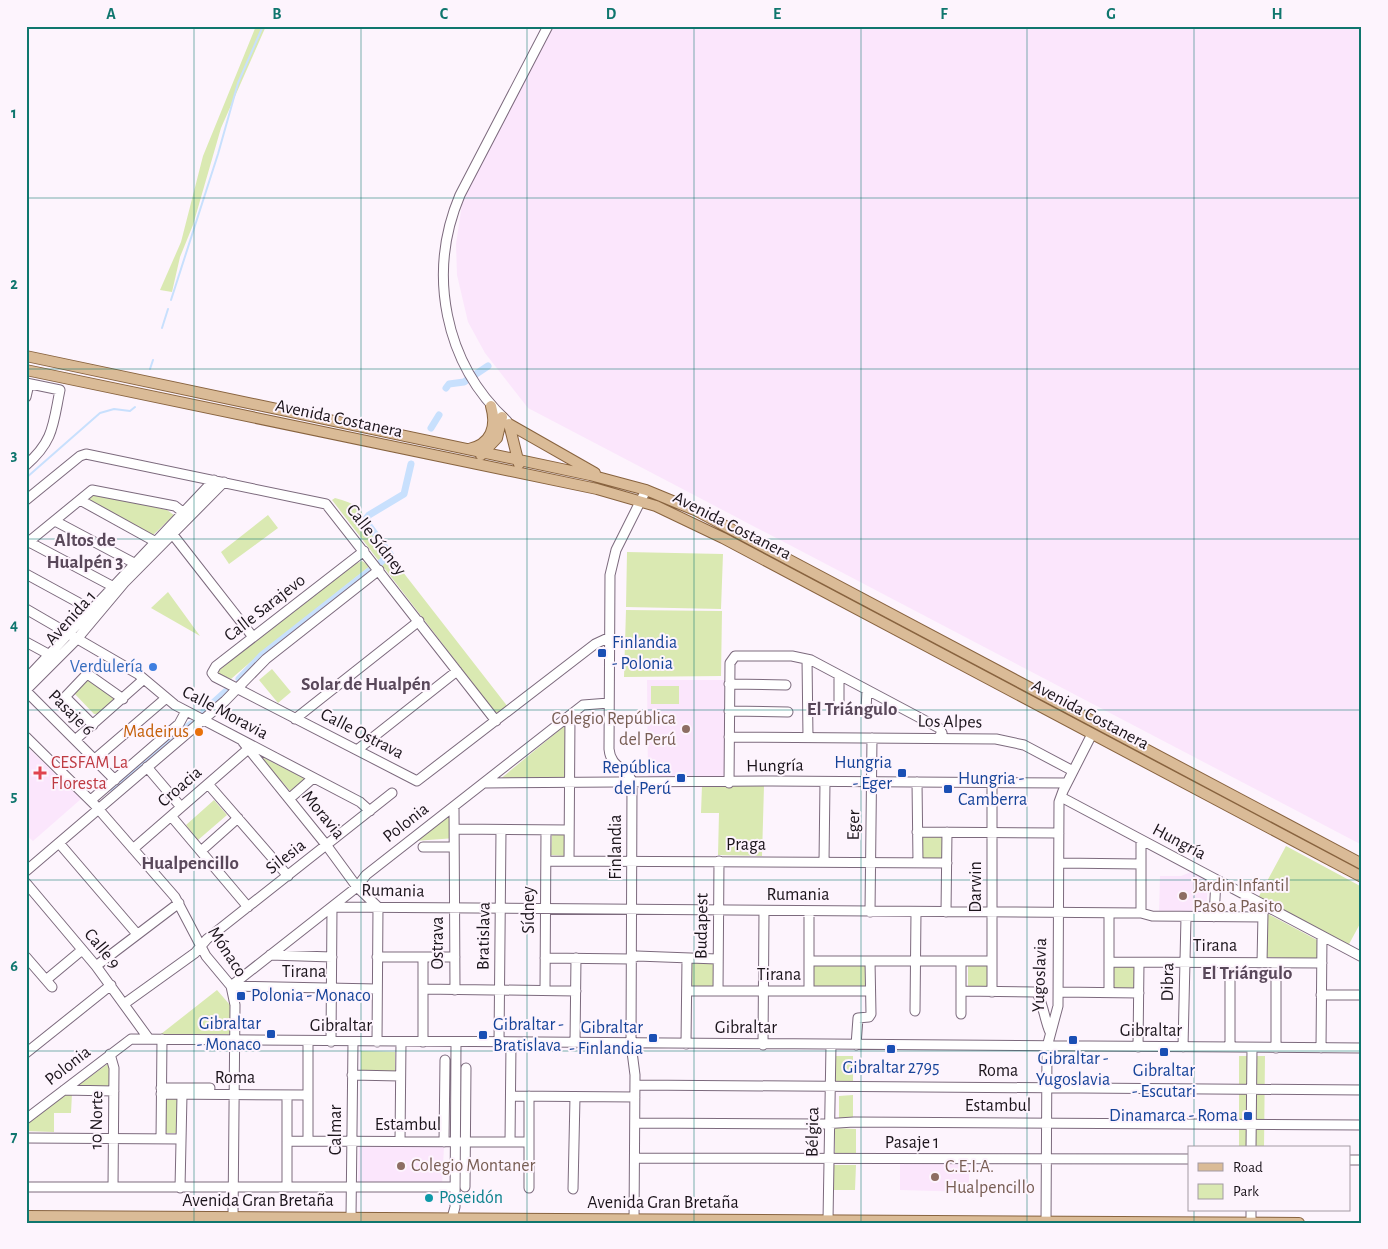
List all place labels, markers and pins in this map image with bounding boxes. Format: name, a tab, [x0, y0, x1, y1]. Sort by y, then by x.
place label: Finlandia - Polonia	[612, 634, 677, 673]
marker: Finlandia - Polonia	[596, 647, 608, 659]
place label: Verdulería	[70, 658, 143, 676]
marker: Verdulería	[147, 661, 159, 673]
place label: Colegio República del Perú	[552, 710, 676, 749]
place label: Madeirus	[123, 723, 189, 741]
marker: Colegio República del Perú	[680, 723, 692, 735]
marker: Madeirus	[193, 726, 205, 738]
place label: CESFAM La Floresta	[51, 754, 128, 793]
place label: Hungria - Eger	[834, 754, 892, 793]
place label: República del Perú	[602, 759, 671, 798]
marker: CESFAM La Floresta	[33, 766, 47, 780]
marker: Hungria - Eger	[896, 767, 908, 779]
place label: Hungria - Camberra	[958, 770, 1027, 809]
marker: República del Perú	[675, 772, 687, 784]
marker: Hungria - Camberra	[942, 783, 954, 795]
place label: Jardin Infantil Paso a Pasito	[1193, 877, 1289, 916]
marker: Jardin Infantil Paso a Pasito	[1177, 890, 1189, 902]
place label: Polonia - Monaco	[251, 987, 371, 1005]
marker: Polonia - Monaco	[235, 990, 247, 1002]
place label: Gibraltar - Monaco	[197, 1015, 261, 1054]
place label: Gibraltar - Bratislava	[493, 1016, 564, 1055]
place label: Gibraltar - Finlandia	[569, 1019, 643, 1058]
marker: Gibraltar - Monaco	[265, 1028, 277, 1040]
marker: Gibraltar - Bratislava	[477, 1029, 489, 1041]
marker: Gibraltar - Finlandia	[647, 1032, 659, 1044]
marker: Gibraltar - Yugoslavia	[1067, 1034, 1079, 1046]
marker: Gibraltar 2795	[885, 1043, 897, 1055]
marker: Gibraltar - Escutari	[1158, 1046, 1170, 1058]
place label: Gibraltar - Yugoslavia	[1036, 1050, 1110, 1089]
place label: Gibraltar 2795	[843, 1059, 939, 1077]
place label: Gibraltar - Escutari	[1132, 1062, 1196, 1101]
place label: Dinamarca - Roma	[1109, 1107, 1238, 1125]
marker: Dinamarca - Roma	[1242, 1110, 1254, 1122]
place label: Colegio Montaner	[411, 1157, 536, 1175]
place label: C.E.I.A. Hualpencillo	[945, 1158, 1035, 1197]
marker: Colegio Montaner	[395, 1160, 407, 1172]
marker: C.E.I.A. Hualpencillo	[929, 1171, 941, 1183]
place label: Poseidón	[439, 1189, 503, 1207]
marker: Poseidón	[423, 1192, 435, 1204]

